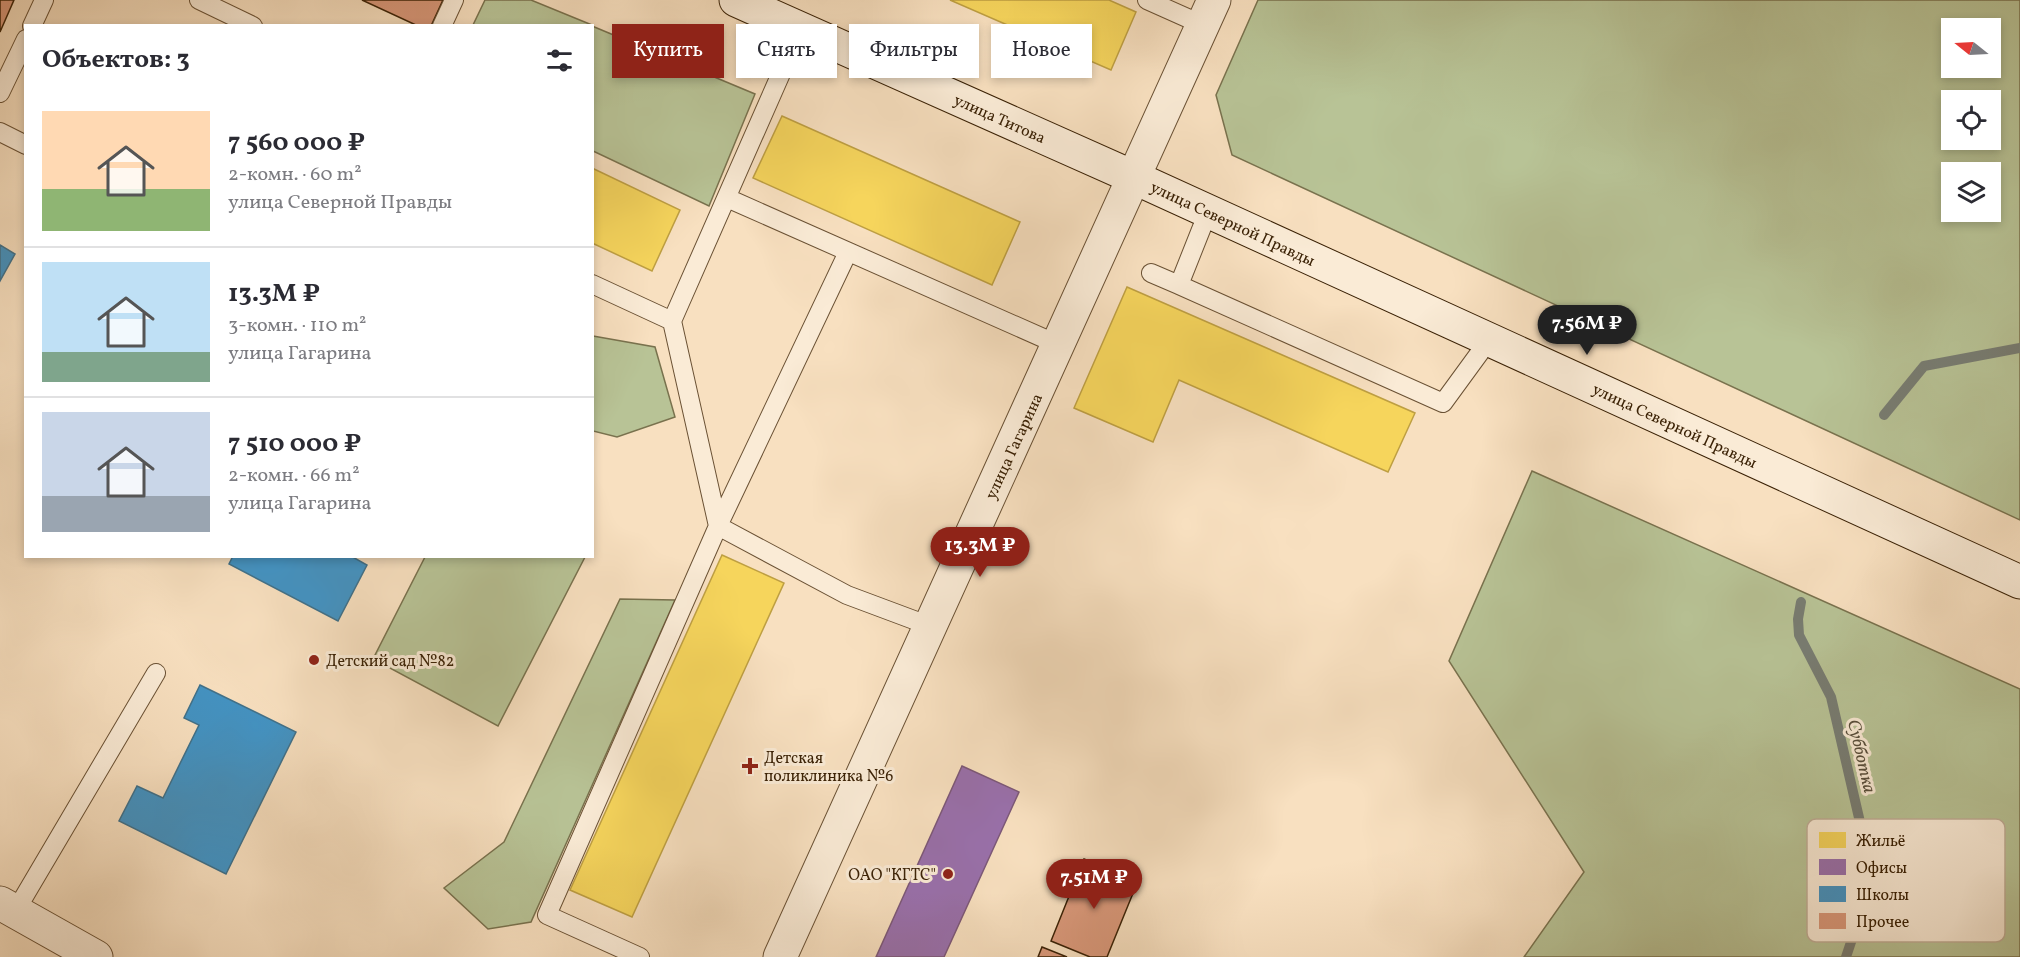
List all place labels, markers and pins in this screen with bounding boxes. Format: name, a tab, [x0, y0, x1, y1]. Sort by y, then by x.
pin: 7.56M ₽	[1532, 305, 1642, 356]
pin: 13.3M ₽	[925, 527, 1035, 578]
place label: Детский сад №82	[326, 651, 454, 673]
marker: Детский сад №82	[307, 653, 321, 667]
place label: Детская поликлиника №6	[764, 748, 893, 788]
marker: Детская поликлиника №6	[741, 757, 759, 775]
pin: 7.51M ₽	[1039, 859, 1149, 910]
place label: ОАО "КГТС"	[848, 865, 936, 887]
marker: ОАО "КГТС"	[941, 867, 955, 881]

